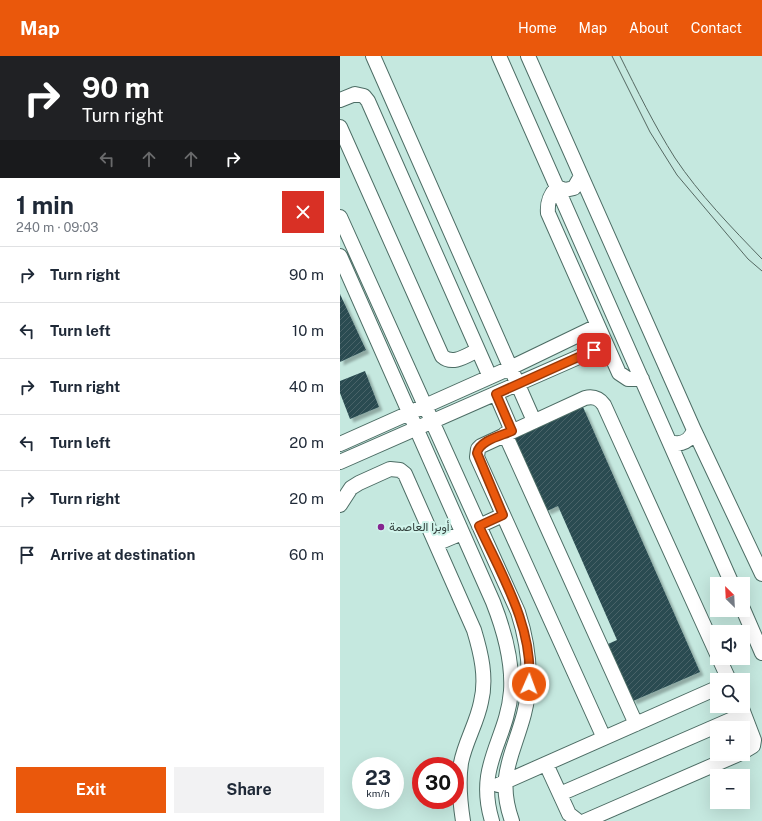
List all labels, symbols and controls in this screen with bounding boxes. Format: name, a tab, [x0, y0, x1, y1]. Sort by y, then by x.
text: Map	[20, 17, 60, 39]
text: Home	[518, 20, 557, 36]
text: Map	[579, 20, 607, 36]
text: About	[629, 20, 669, 36]
text: Contact	[691, 20, 742, 36]
text: 90 m	[82, 71, 150, 104]
icon: right	[16, 72, 68, 124]
text: Turn right	[82, 105, 164, 126]
icon: left	[96, 148, 118, 170]
icon: ahead	[138, 148, 160, 170]
icon: ahead	[180, 148, 202, 170]
icon: right	[222, 148, 244, 170]
text: 1 min	[16, 191, 74, 219]
button: close	[282, 191, 324, 233]
text: 240 m · 09:03	[16, 220, 98, 235]
icon: right	[16, 264, 38, 286]
text: Turn right	[50, 266, 120, 283]
text: 90 m	[289, 266, 324, 283]
icon: left	[16, 320, 38, 342]
text: Turn left	[50, 322, 111, 339]
text: 10 m	[292, 322, 324, 339]
pin	[577, 333, 611, 367]
icon: arrive	[583, 339, 605, 361]
icon: right	[16, 376, 38, 398]
text: Turn right	[50, 378, 120, 395]
text: 40 m	[289, 378, 324, 395]
icon: left	[16, 432, 38, 454]
text: Turn left	[50, 434, 111, 451]
text: 20 m	[289, 434, 324, 451]
icon: right	[16, 488, 38, 510]
text: Turn right	[50, 490, 120, 507]
text: 20 m	[289, 490, 324, 507]
place label: أوبرا العاصمة	[389, 520, 450, 535]
marker: أوبرا العاصمة	[376, 522, 386, 532]
icon: arrive	[16, 544, 38, 566]
text: Arrive at destination	[50, 546, 195, 563]
text: 60 m	[289, 546, 324, 563]
north arrow	[710, 577, 750, 617]
map controls	[710, 577, 750, 809]
button: sound	[710, 625, 750, 665]
position arrow	[508, 663, 550, 705]
button: search	[710, 673, 750, 713]
button: +	[710, 721, 750, 761]
speed limit sign: 30	[412, 757, 464, 809]
text: 23	[365, 766, 391, 790]
button: Exit	[16, 767, 166, 813]
button: Share	[174, 767, 324, 813]
button: −	[710, 769, 750, 809]
text: km/h	[366, 787, 390, 799]

